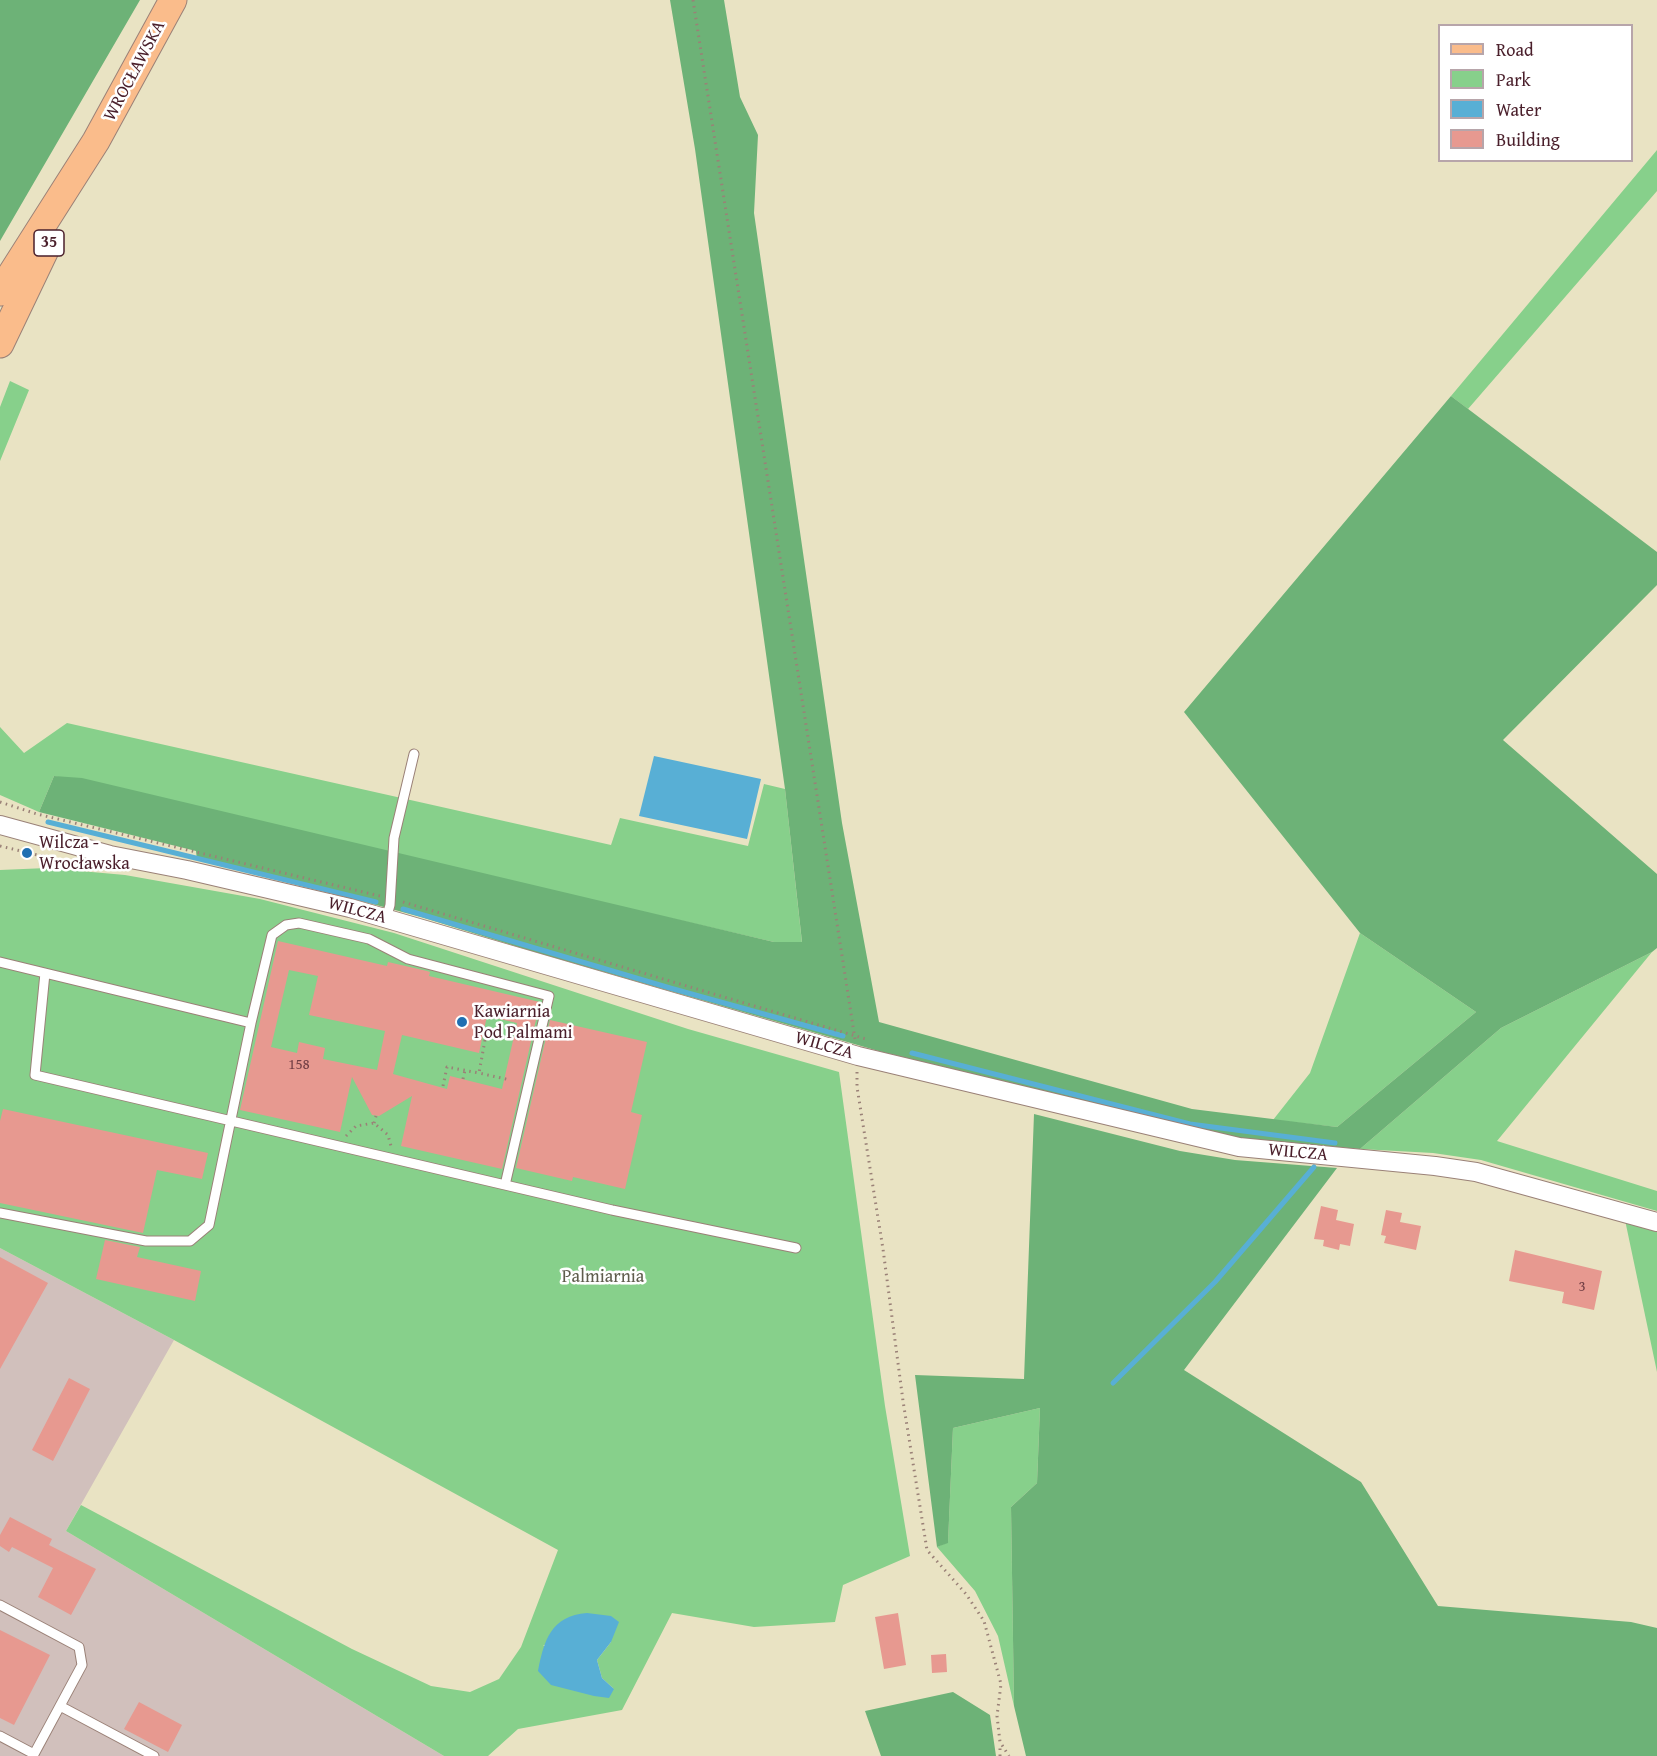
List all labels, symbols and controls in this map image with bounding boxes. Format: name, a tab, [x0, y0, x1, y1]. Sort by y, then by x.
street label: WROCŁAWSKA	[99, 17, 171, 125]
legend	[1438, 24, 1633, 162]
text: Road	[1496, 36, 1534, 63]
text: Park	[1496, 66, 1531, 93]
text: Water	[1496, 96, 1541, 123]
text: Building	[1496, 126, 1560, 153]
road number: 35	[34, 230, 64, 256]
place label: Wilcza - Wrocławska	[39, 832, 130, 874]
marker: Wilcza - Wrocławska	[20, 846, 34, 860]
street label: WILCZA	[325, 893, 389, 929]
place label: Kawiarnia Pod Palmami	[474, 1001, 573, 1044]
marker: Kawiarnia Pod Palmami	[455, 1015, 469, 1029]
street label: WILCZA	[792, 1027, 856, 1065]
house number: 158	[288, 1056, 310, 1074]
street label: WILCZA	[1267, 1140, 1329, 1166]
park label: Palmiarnia	[562, 1266, 644, 1288]
house number: 3	[1578, 1278, 1586, 1296]

